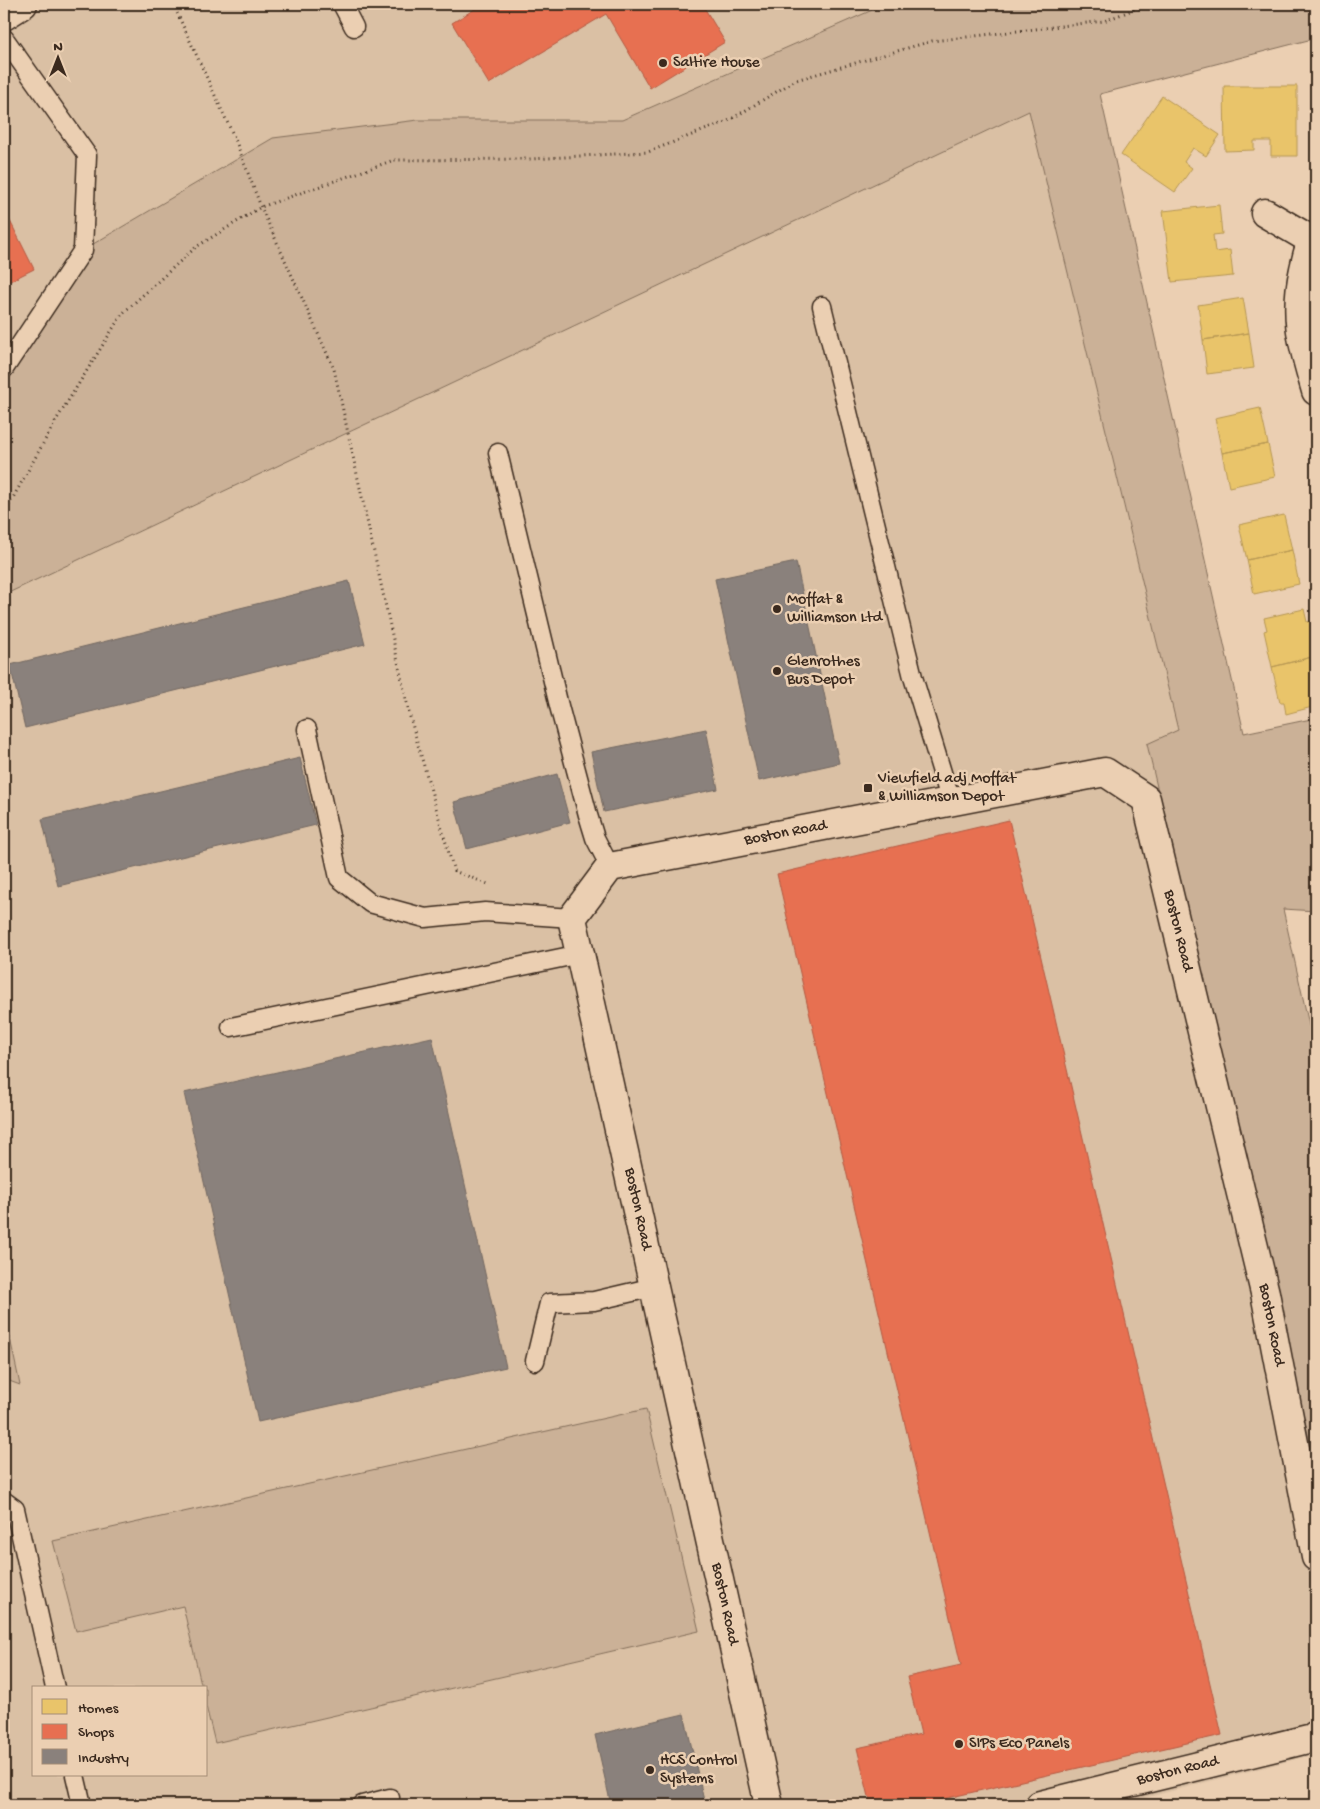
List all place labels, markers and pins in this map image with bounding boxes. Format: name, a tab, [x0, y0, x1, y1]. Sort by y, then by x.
place label: Saltire House	[673, 54, 760, 73]
marker: Saltire House	[657, 57, 669, 69]
place label: Moffat & Williamson Ltd	[787, 591, 884, 628]
marker: Moffat & Williamson Ltd	[771, 603, 783, 615]
place label: Glenrothes Bus Depot	[786, 653, 861, 690]
marker: Glenrothes Bus Depot	[771, 665, 783, 677]
place label: Viewfield adj Moffat & Williamson Depot	[877, 770, 1017, 807]
marker: Viewfield adj Moffat & Williamson Depot	[862, 782, 874, 794]
place label: SIPs Eco Panels	[969, 1735, 1070, 1754]
marker: SIPs Eco Panels	[953, 1738, 965, 1750]
place label: HCS Control Systems	[660, 1752, 738, 1789]
marker: HCS Control Systems	[644, 1764, 656, 1776]

